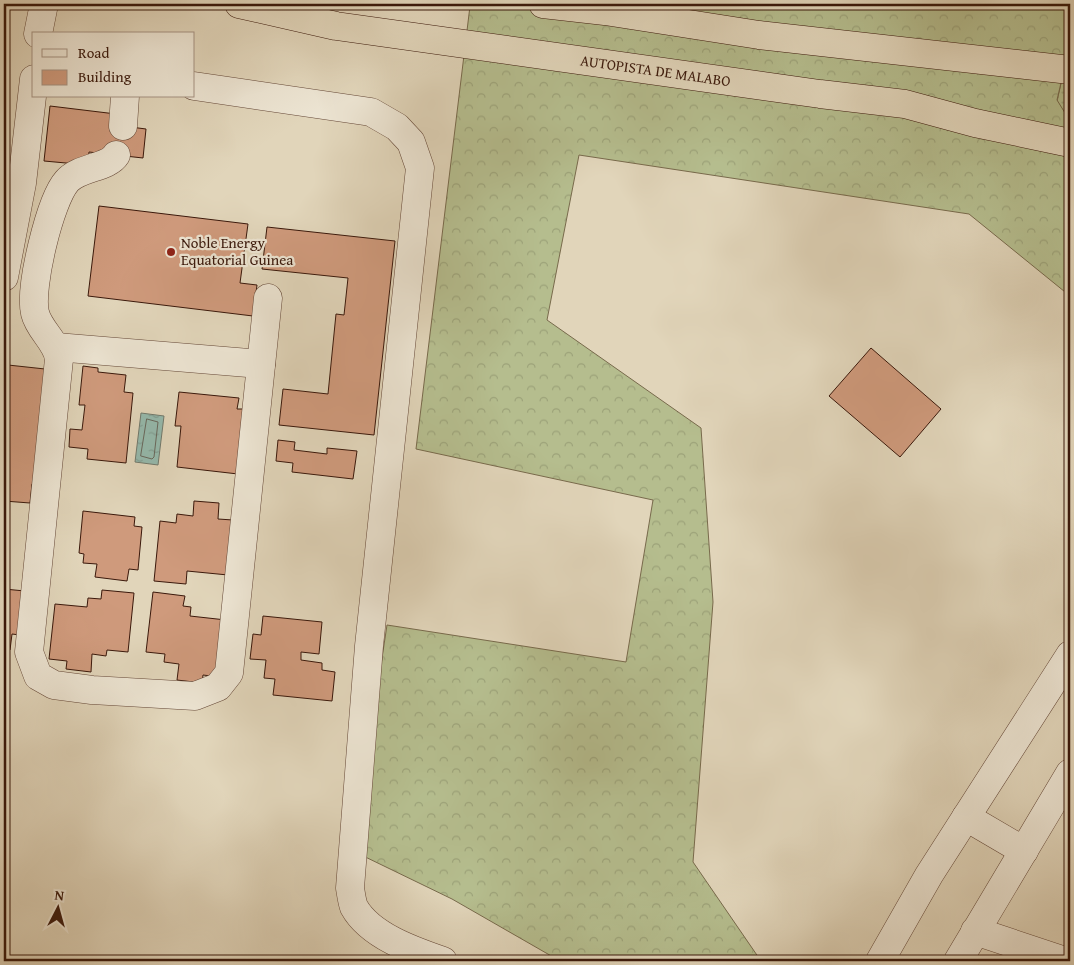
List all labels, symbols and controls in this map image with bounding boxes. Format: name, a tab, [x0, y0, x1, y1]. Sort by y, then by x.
legend	[32, 32, 195, 98]
text: Road	[78, 42, 109, 63]
street label: AUTOPISTA DE MALABO	[579, 49, 732, 91]
text: Building	[78, 66, 132, 87]
place label: Noble Energy Equatorial Guinea	[181, 232, 293, 270]
marker: Noble Energy Equatorial Guinea	[165, 246, 177, 258]
north arrow	[32, 882, 82, 932]
text: N	[54, 885, 66, 906]

